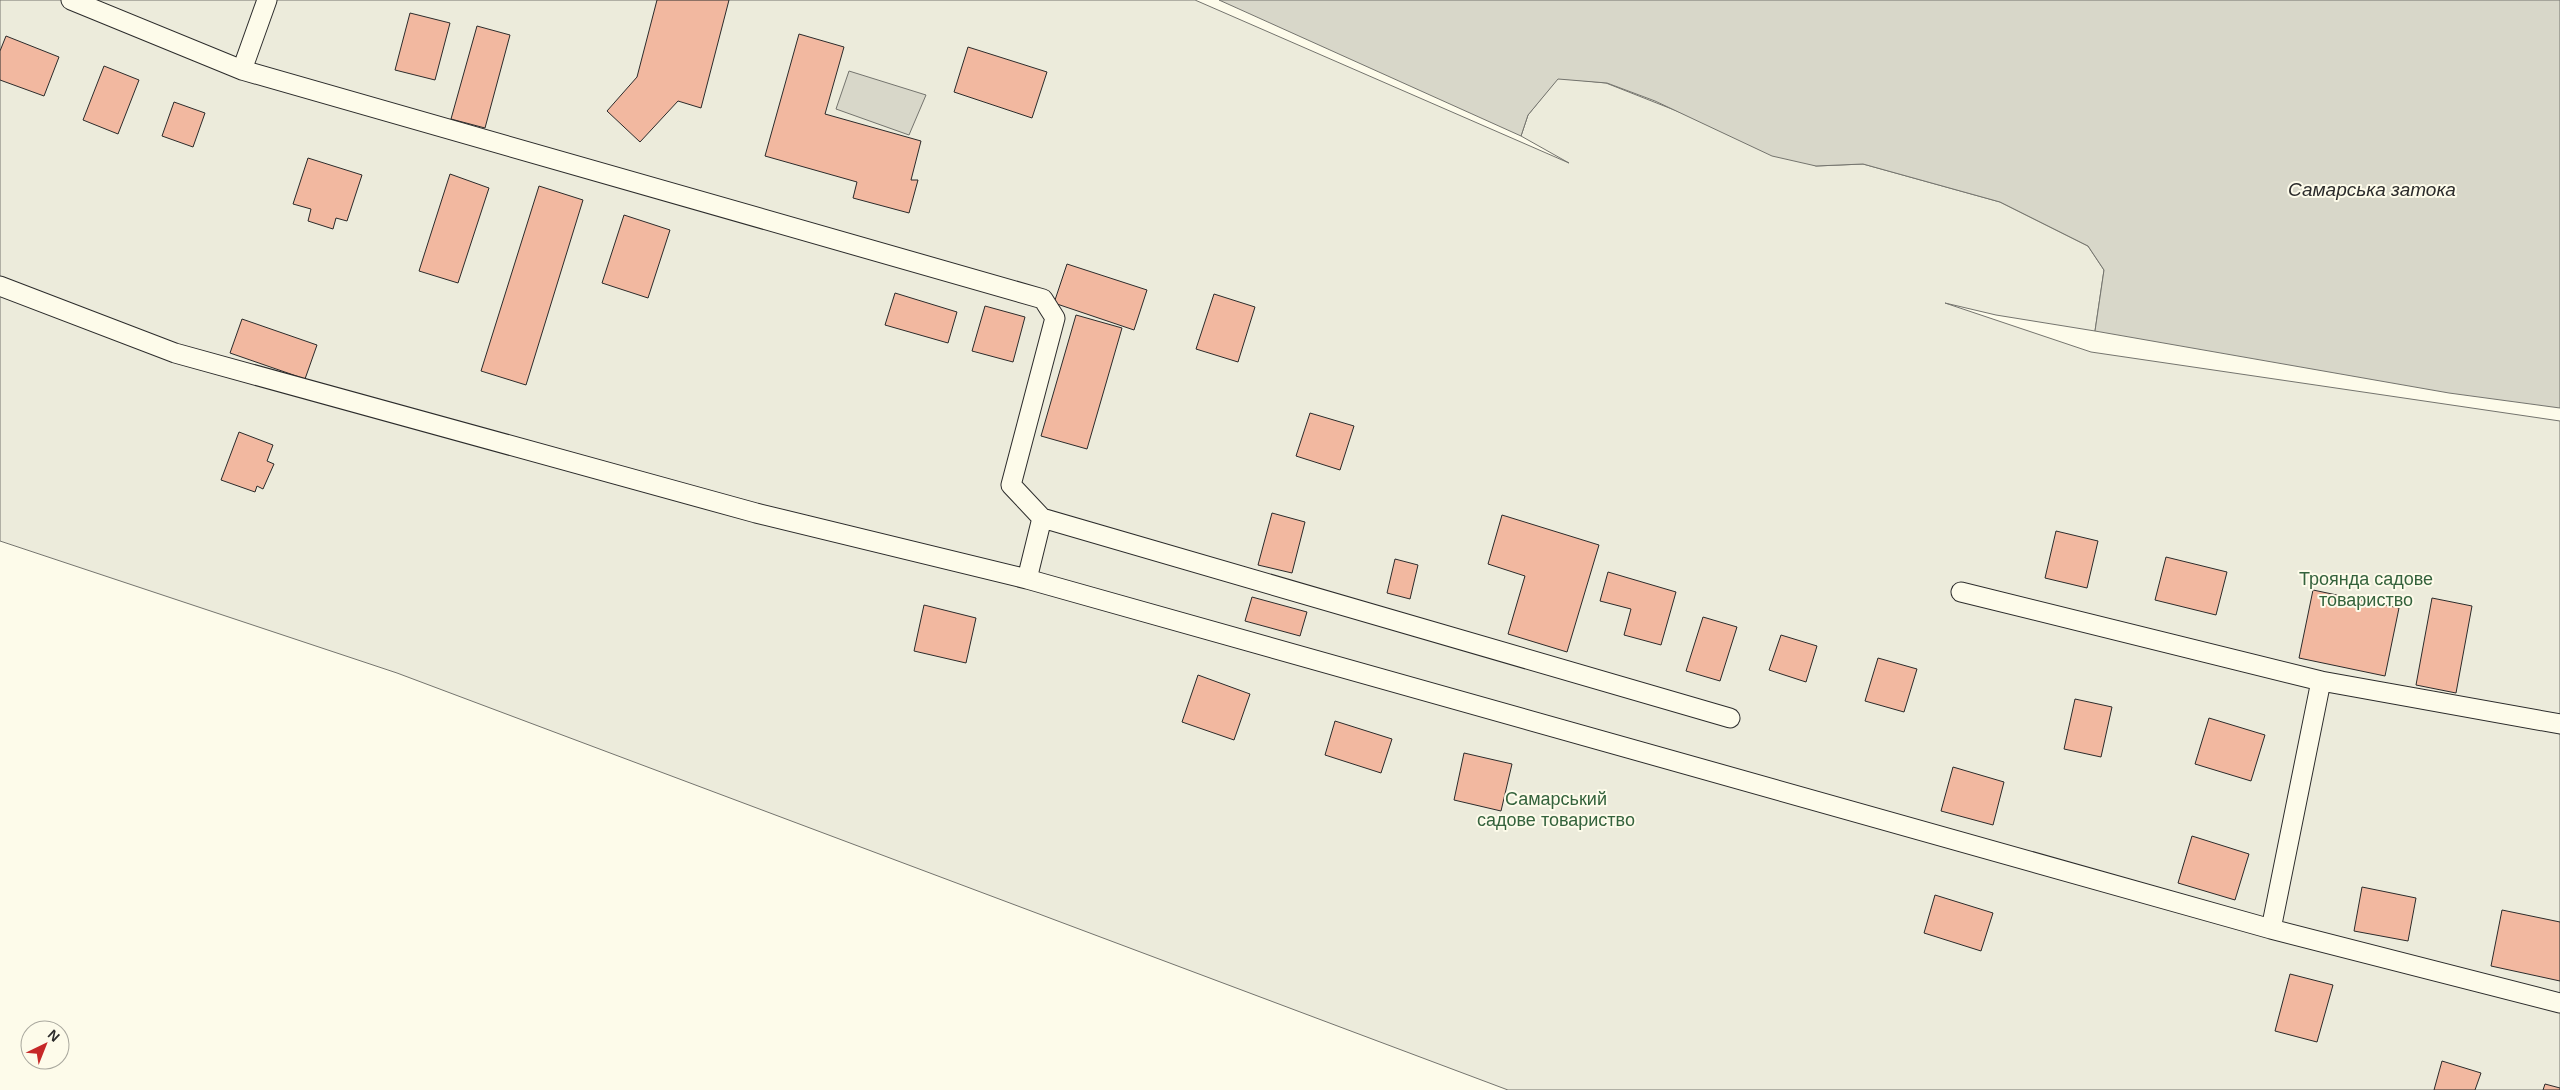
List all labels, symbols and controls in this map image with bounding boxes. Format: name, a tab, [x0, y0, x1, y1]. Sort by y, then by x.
water label: Самарська затока	[2288, 179, 2456, 200]
park label: Троянда садове товариство	[2299, 569, 2433, 610]
park label: Самарський садове товариство	[1477, 789, 1635, 830]
north arrow	[20, 1020, 70, 1070]
text: N	[45, 1026, 63, 1045]

